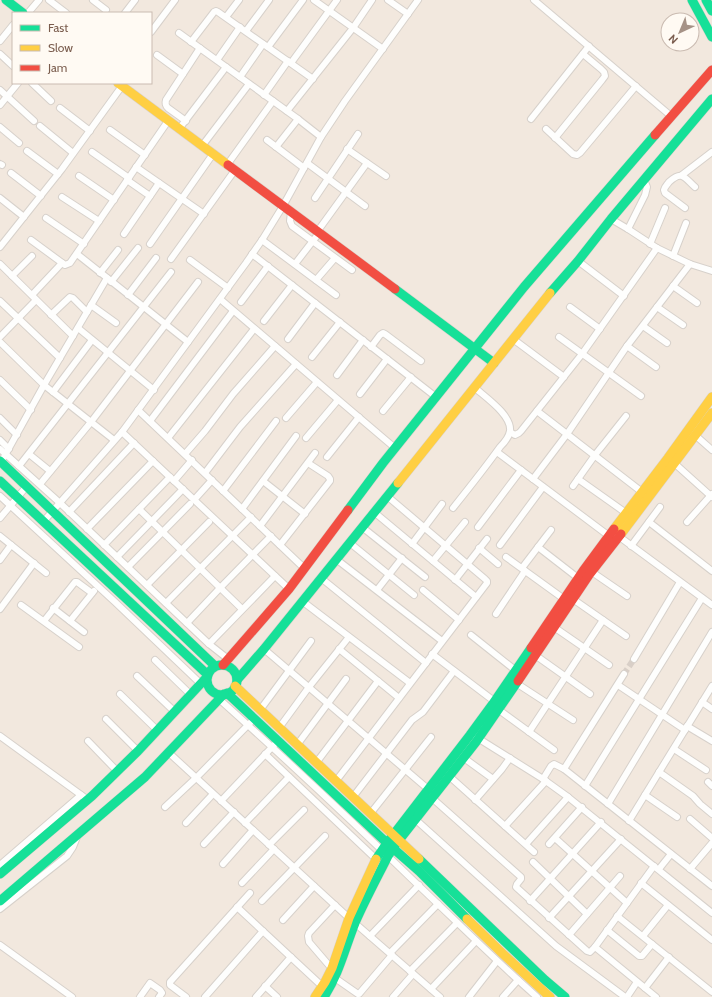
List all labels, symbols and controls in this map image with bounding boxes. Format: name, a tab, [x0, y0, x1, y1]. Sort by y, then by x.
legend	[12, 12, 152, 84]
north arrow	[660, 12, 700, 52]
text: Fast	[48, 20, 68, 35]
text: N	[665, 31, 681, 47]
text: Slow	[48, 40, 73, 55]
text: Jam	[47, 60, 67, 75]

